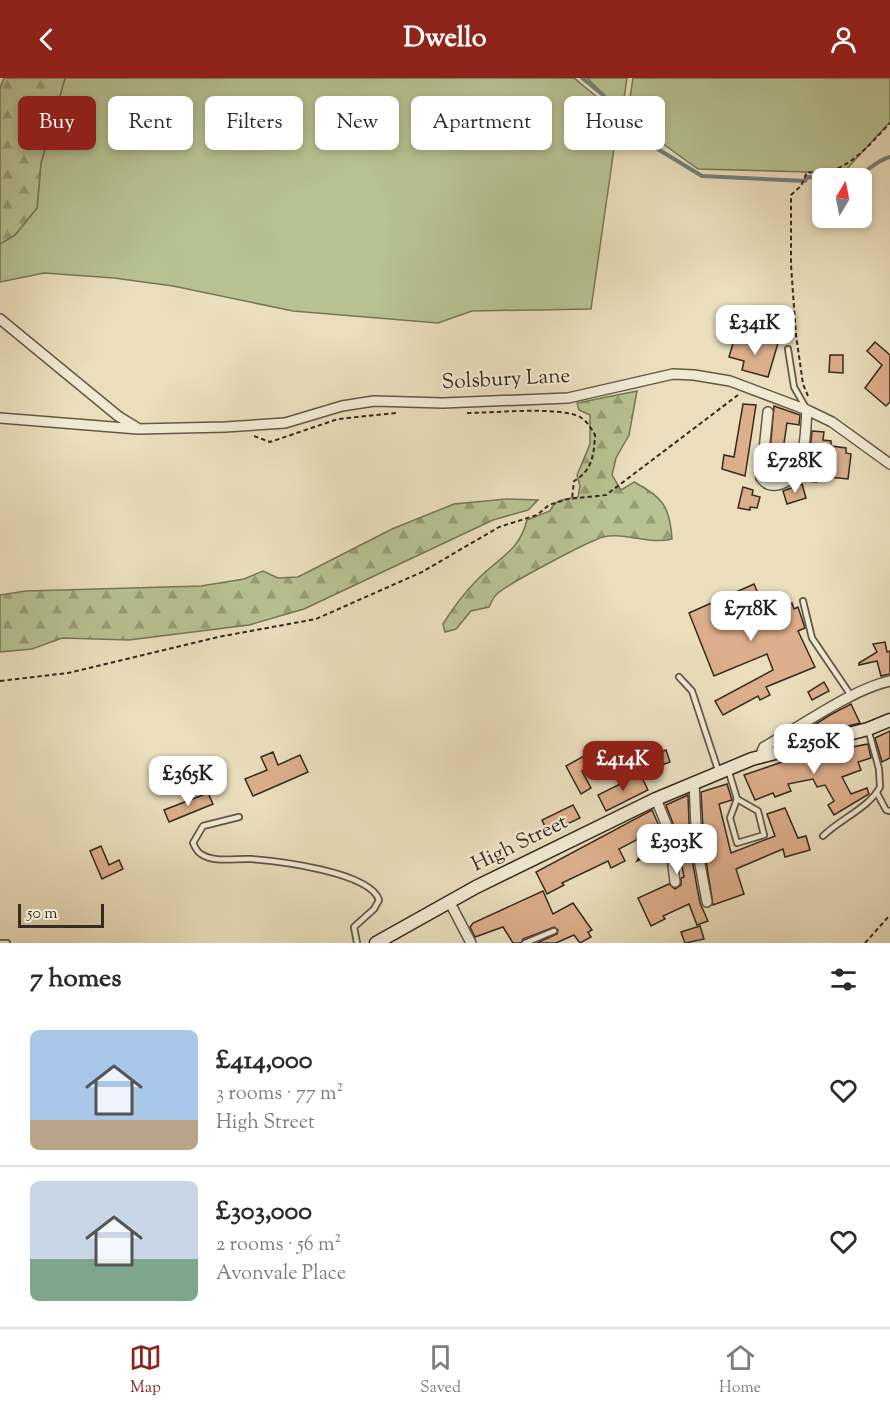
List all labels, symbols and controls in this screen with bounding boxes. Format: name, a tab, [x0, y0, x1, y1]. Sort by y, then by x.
text: Dwello	[404, 20, 486, 59]
icon: back	[30, 23, 63, 56]
icon: person	[827, 23, 860, 56]
chip: Buy	[18, 96, 96, 150]
chip: Rent	[108, 96, 193, 150]
chip: Filters	[205, 96, 303, 150]
chip: New	[315, 96, 399, 150]
chip: Apartment	[411, 96, 552, 150]
chip: House	[564, 96, 665, 150]
north arrow	[812, 168, 872, 228]
map controls	[812, 168, 872, 228]
pin: £341K	[713, 305, 797, 356]
text: £341K	[730, 310, 780, 339]
street label: Solsbury Lane	[441, 362, 571, 398]
pin: £728K	[753, 443, 837, 494]
text: £728K	[768, 448, 822, 477]
pin: £718K	[709, 591, 793, 642]
text: £718K	[725, 596, 777, 625]
pin: £250K	[772, 724, 856, 775]
text: £250K	[788, 729, 840, 758]
pin: £414K	[581, 741, 665, 792]
text: £414K	[597, 746, 649, 775]
pin: £365K	[146, 756, 230, 807]
text: £365K	[163, 761, 213, 790]
street label: High Street	[467, 808, 573, 880]
pin: £303K	[635, 824, 719, 875]
text: £303K	[651, 829, 703, 858]
scale bar	[18, 901, 104, 928]
text: 50 m	[27, 903, 58, 926]
text: 7 homes	[30, 961, 121, 998]
icon: filters	[827, 963, 860, 996]
text: £414,000	[216, 1043, 313, 1080]
icon: home	[78, 1054, 150, 1126]
icon: heart	[827, 1074, 860, 1107]
text: 3 rooms · 77 m²	[216, 1080, 343, 1109]
text: High Street	[216, 1109, 315, 1138]
text: £303,000	[216, 1194, 312, 1231]
icon: home	[78, 1205, 150, 1277]
icon: heart	[827, 1225, 860, 1258]
text: 2 rooms · 56 m²	[216, 1231, 341, 1260]
text: Avonvale Place	[216, 1260, 346, 1289]
tab: Map	[129, 1341, 162, 1400]
tab: Saved	[420, 1341, 461, 1400]
tab: Home	[719, 1341, 761, 1400]

